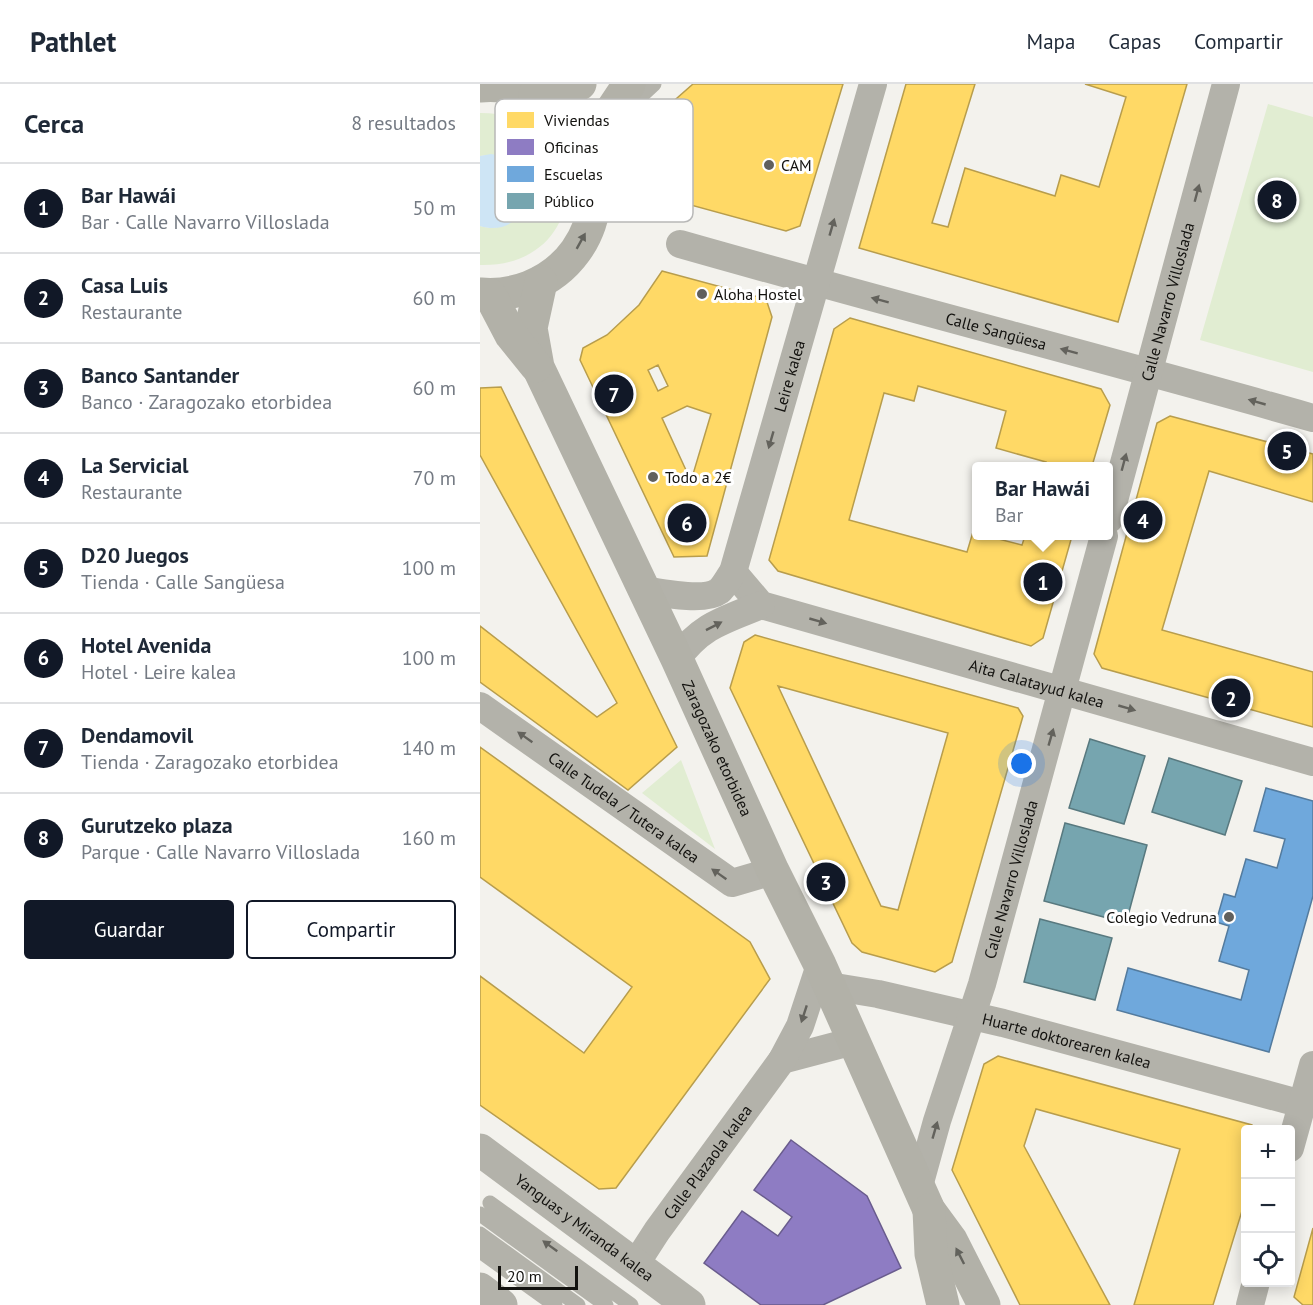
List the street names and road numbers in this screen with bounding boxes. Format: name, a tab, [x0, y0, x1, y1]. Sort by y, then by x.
street label: Calle Navarro Villoslada	[1137, 220, 1198, 383]
street label: Calle Sangüesa	[943, 308, 1049, 354]
street label: Leire kalea	[769, 338, 809, 414]
street label: Aita Calatayud kalea	[967, 655, 1107, 712]
street label: Zaragozako etorbidea	[678, 677, 757, 819]
street label: Calle Tudela / Tutera kalea	[544, 747, 704, 867]
street label: Calle Navarro Villoslada	[979, 798, 1042, 961]
street label: Huarte doktorearen kalea	[980, 1009, 1153, 1073]
street label: Calle Plazaola kalea	[659, 1101, 756, 1223]
street label: Yanguas y Miranda kalea	[511, 1169, 658, 1285]

